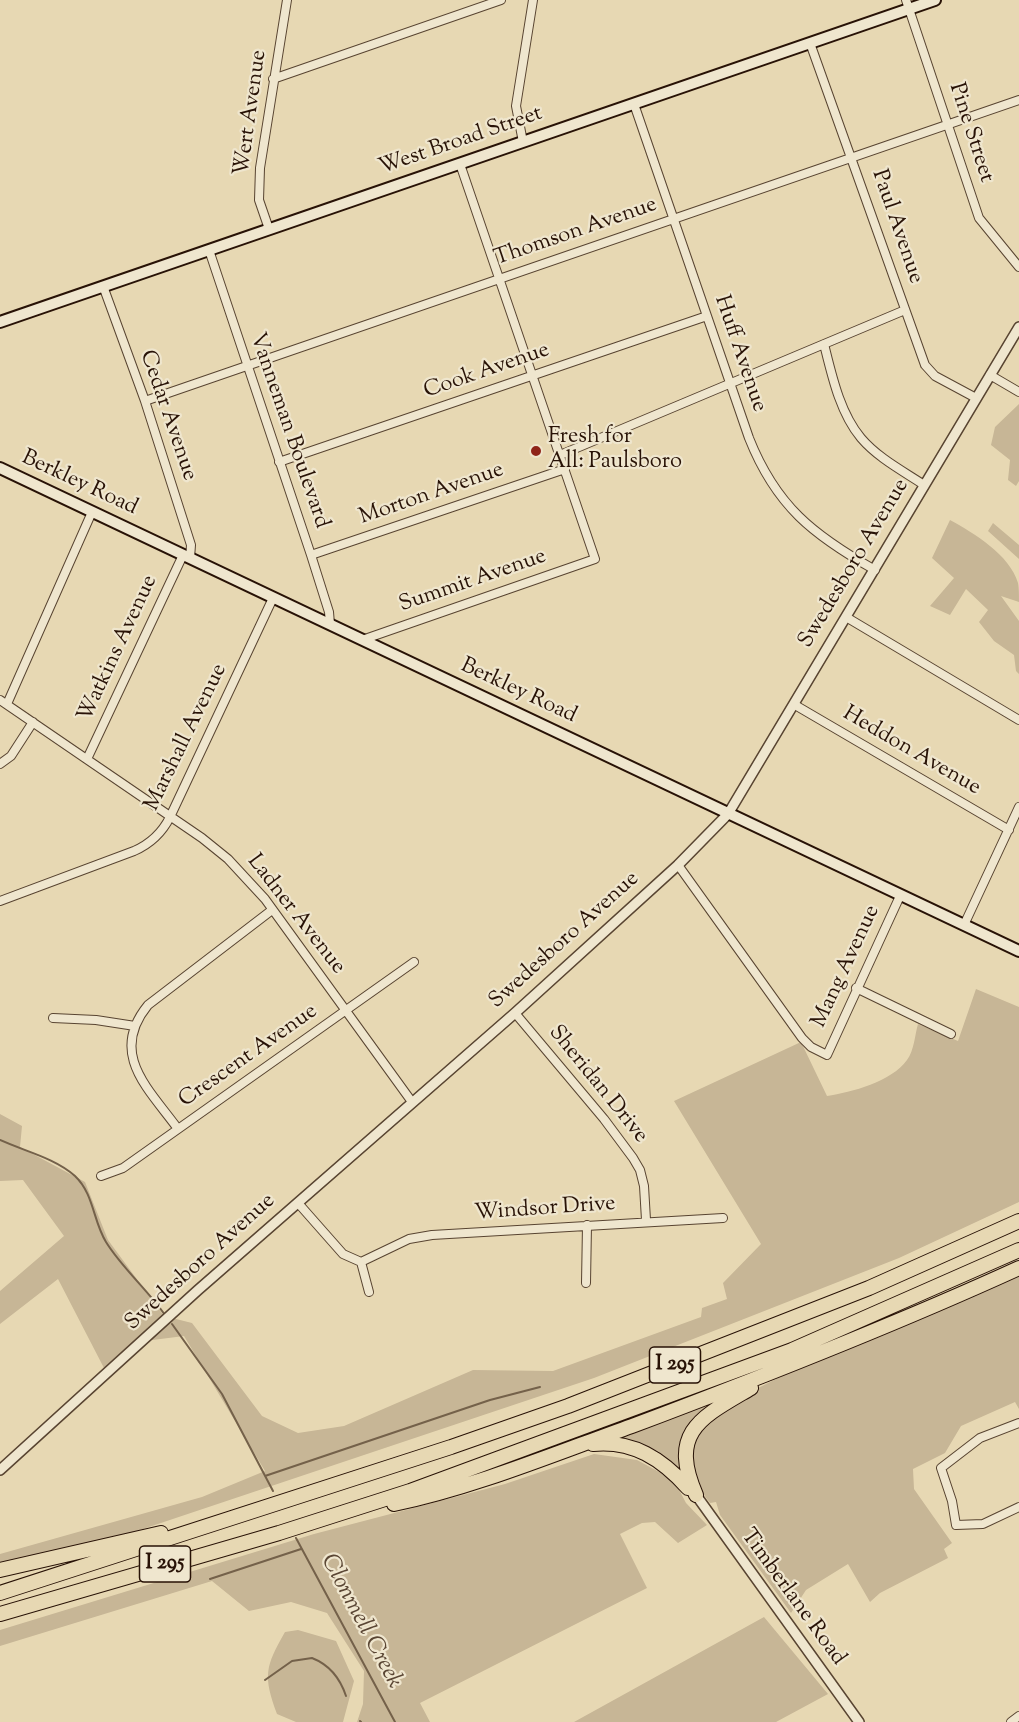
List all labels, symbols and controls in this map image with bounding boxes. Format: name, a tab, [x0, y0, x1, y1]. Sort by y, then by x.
street label: Wert Avenue	[230, 49, 274, 177]
street label: Pine Street	[942, 80, 998, 186]
street label: West Broad Street	[376, 102, 546, 182]
street label: Paul Avenue	[864, 166, 928, 288]
street label: Thomson Avenue	[491, 193, 661, 273]
street label: Huff Avenue	[707, 292, 771, 416]
street label: Vanneman Boulevard	[242, 330, 334, 532]
street label: Cook Avenue	[421, 338, 553, 406]
street label: Cedar Avenue	[132, 347, 202, 485]
place label: Fresh for All: Paulsboro	[548, 425, 682, 476]
marker: Fresh for All: Paulsboro	[529, 444, 543, 458]
street label: Berkley Road	[17, 446, 141, 522]
street label: Morton Avenue	[356, 458, 508, 532]
street label: Swedesboro Avenue	[794, 475, 916, 653]
street label: Summit Avenue	[396, 544, 550, 620]
street label: Watkins Avenue	[74, 572, 164, 726]
street label: Berkley Road	[456, 654, 580, 730]
street label: Marshall Avenue	[140, 660, 234, 816]
street label: Heddon Avenue	[837, 702, 985, 802]
street label: Ladner Avenue	[240, 850, 350, 980]
street label: Swedesboro Avenue	[485, 867, 645, 1015]
street label: Mang Avenue	[807, 902, 887, 1032]
street label: Crescent Avenue	[175, 999, 323, 1115]
street label: Sheridan Drive	[542, 1021, 652, 1149]
street label: Swedesboro Avenue	[121, 1189, 281, 1337]
street label: Windsor Drive	[474, 1192, 616, 1228]
road number: I 295	[650, 1347, 700, 1383]
street label: Timberlane Road	[734, 1525, 850, 1671]
road number: I 295	[140, 1546, 190, 1582]
water label: Clonmell Creek	[313, 1550, 407, 1694]

